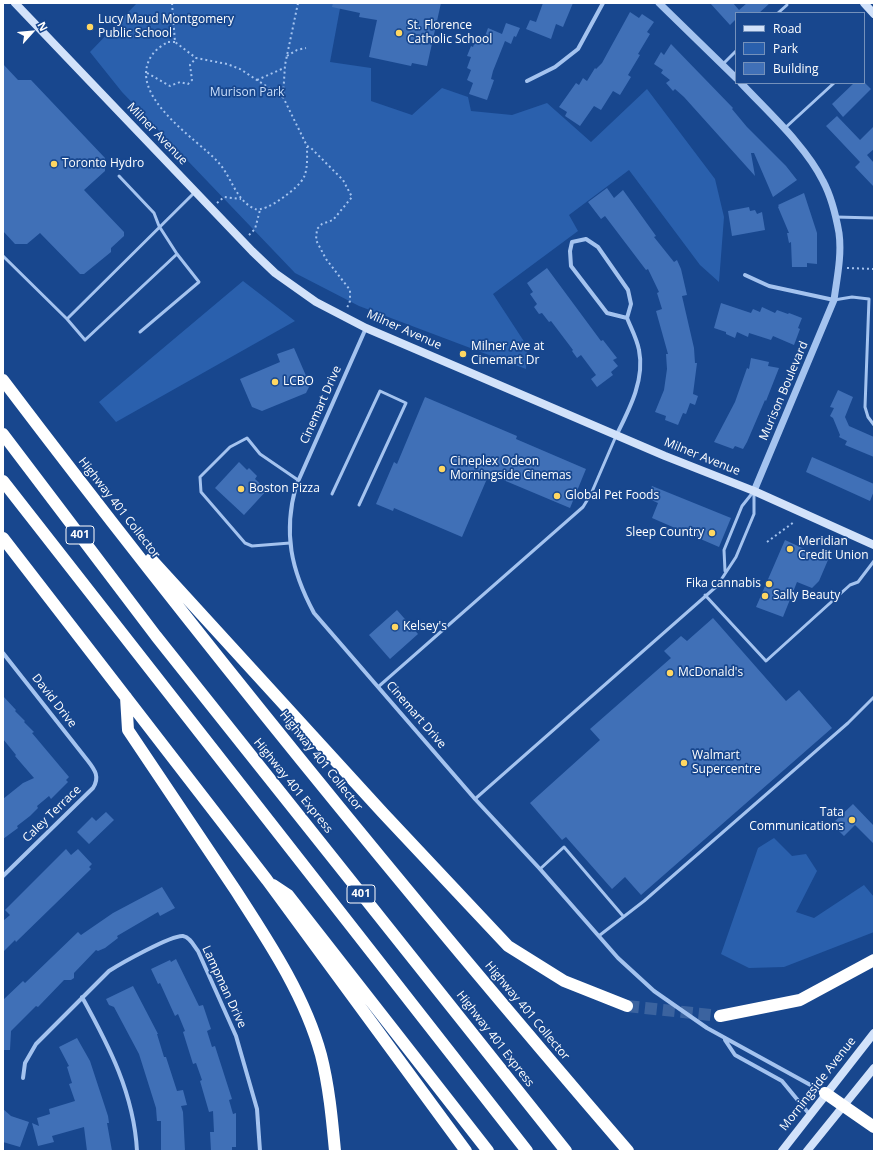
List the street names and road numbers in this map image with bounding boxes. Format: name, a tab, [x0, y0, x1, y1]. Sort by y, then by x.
street label: Milner Avenue	[124, 100, 190, 168]
street label: Milner Avenue	[364, 307, 444, 353]
street label: Murison Boulevard	[757, 339, 811, 443]
street label: Cinemart Drive	[297, 364, 345, 446]
street label: Milner Avenue	[662, 435, 742, 479]
street label: Highway 401 Collector	[75, 455, 163, 561]
road number: 401	[66, 526, 94, 544]
street label: David Drive	[29, 671, 79, 731]
street label: Cinemart Drive	[383, 679, 449, 751]
street label: Highway 401 Collector	[276, 708, 366, 814]
street label: Highway 401 Express	[250, 736, 336, 836]
street label: Caley Terrace	[20, 783, 84, 845]
road number: 401	[347, 885, 375, 903]
street label: Lampman Drive	[199, 944, 249, 1030]
street label: Highway 401 Collector	[482, 959, 572, 1063]
street label: Highway 401 Express	[453, 988, 537, 1090]
street label: Morningside Avenue	[777, 1034, 859, 1134]

